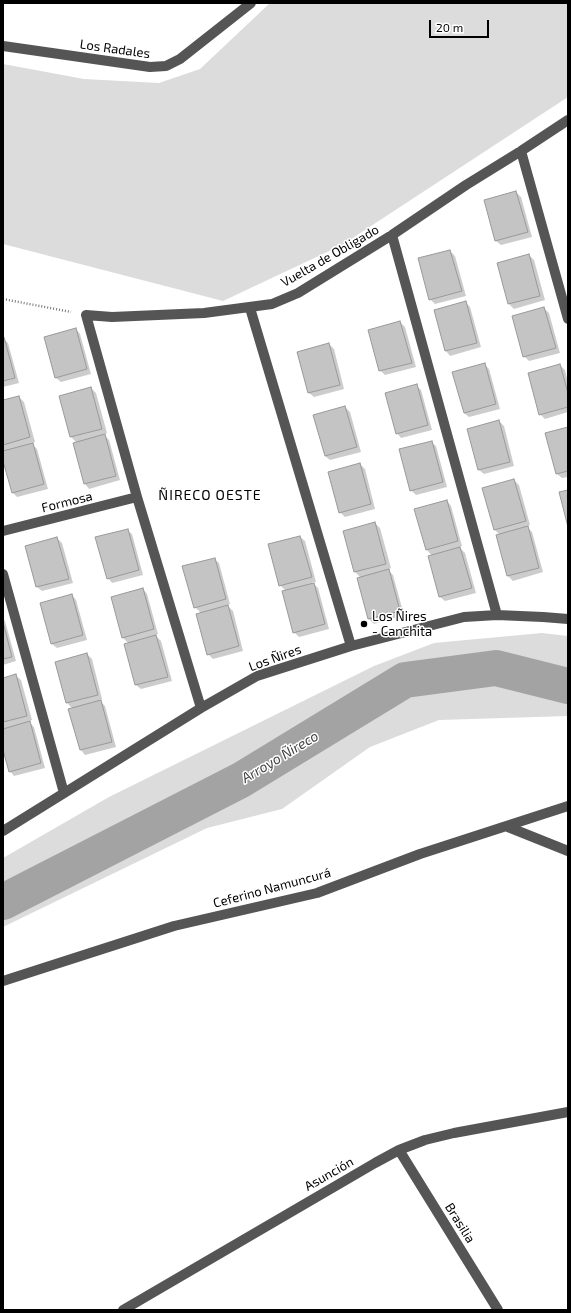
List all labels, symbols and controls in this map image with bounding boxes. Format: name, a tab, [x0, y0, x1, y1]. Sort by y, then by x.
scale bar	[431, 12, 491, 38]
text: 20 m	[436, 20, 463, 34]
street label: Los Radales	[79, 36, 151, 62]
street label: Vuelta de Obligado	[278, 222, 382, 290]
district label: ÑIRECO OESTE	[158, 487, 262, 503]
street label: Formosa	[40, 488, 94, 516]
place label: Los Ñires - Canchita	[372, 609, 432, 640]
marker: Los Ñires - Canchita	[359, 619, 369, 629]
street label: Los Ñires	[247, 641, 303, 675]
water label: Arroyo Ñireco	[238, 727, 322, 787]
street label: Ceferino Namuncurá	[211, 865, 333, 911]
street label: Asunción	[302, 1154, 356, 1194]
street label: Brasilia	[442, 1200, 478, 1246]

